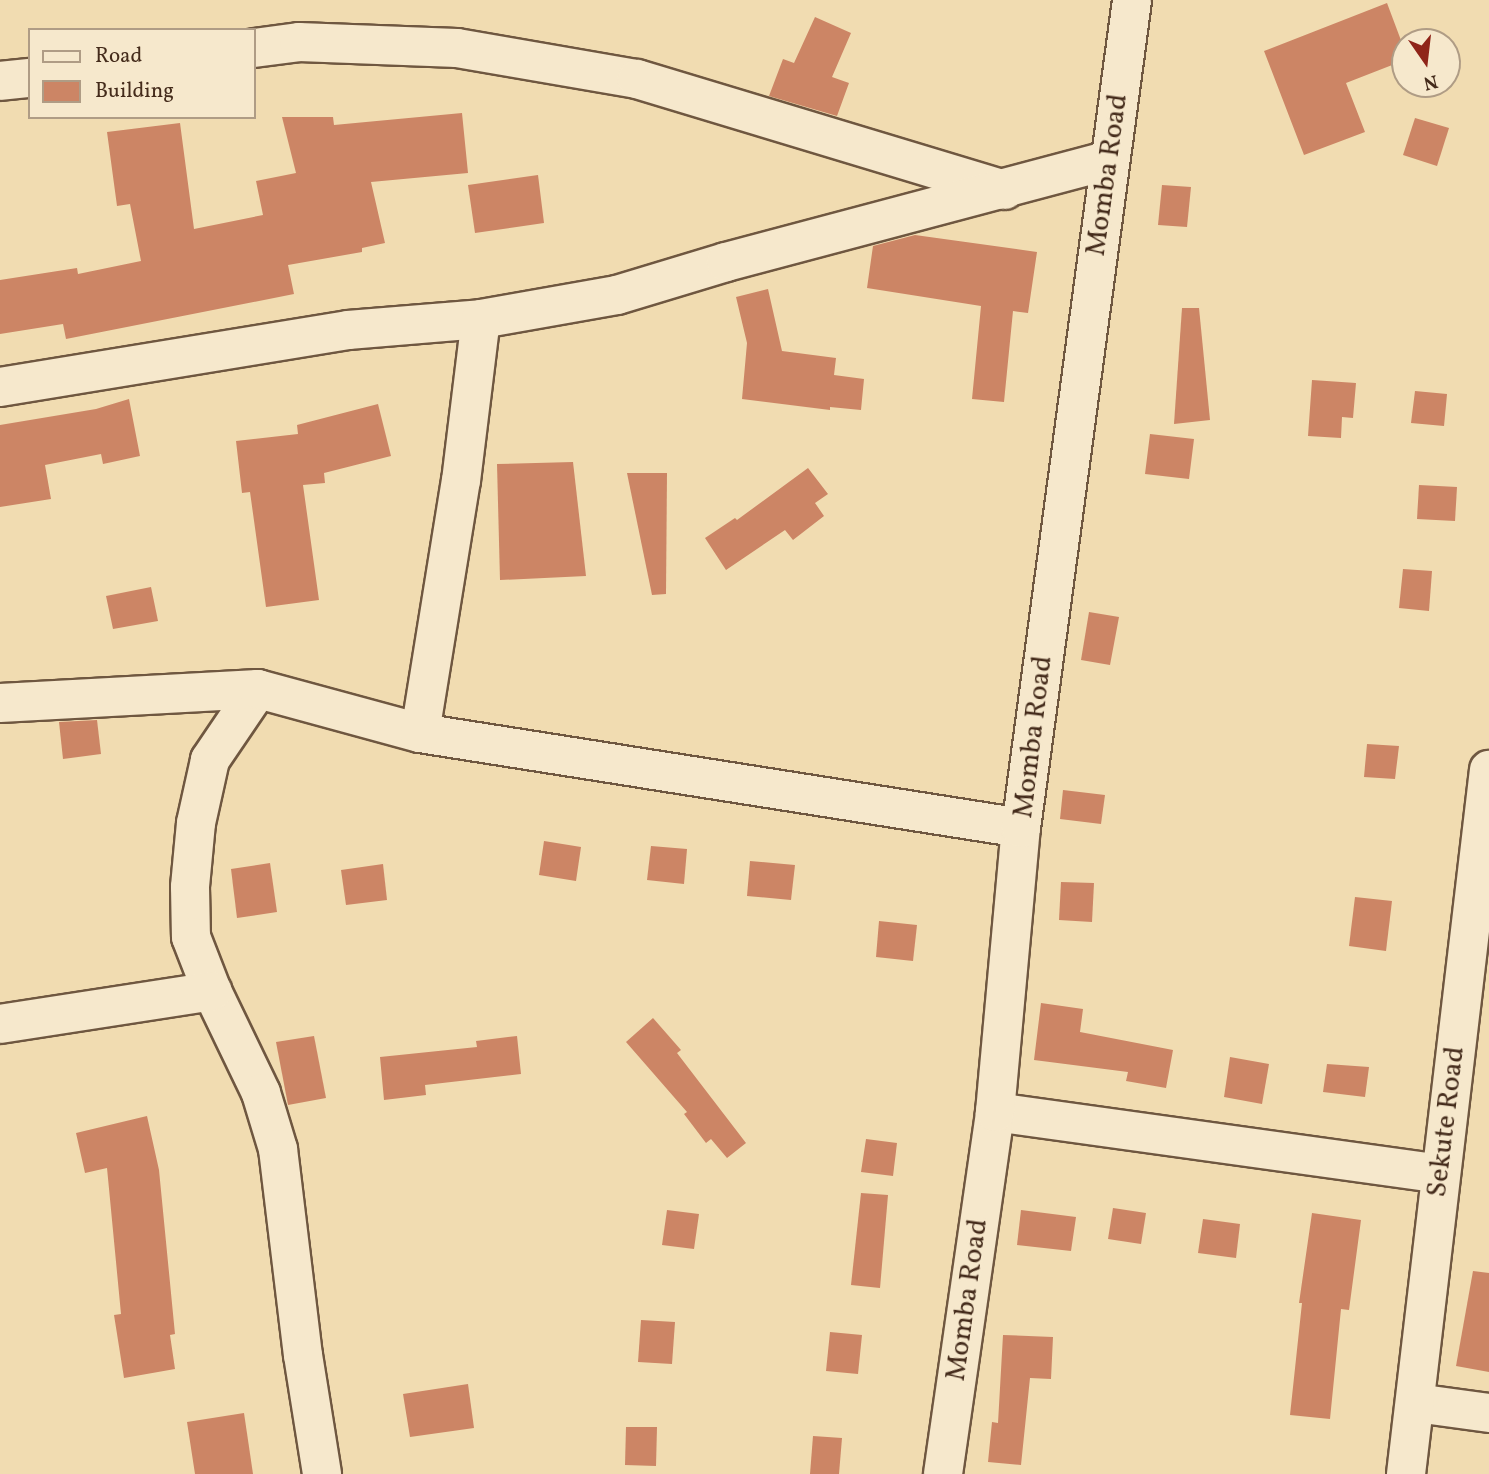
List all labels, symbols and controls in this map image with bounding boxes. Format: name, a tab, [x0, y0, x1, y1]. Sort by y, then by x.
legend	[28, 28, 256, 119]
north arrow	[1391, 28, 1461, 98]
text: Road	[95, 42, 142, 71]
text: N	[1421, 67, 1440, 96]
text: Building	[95, 77, 174, 106]
street label: Momba Road	[1080, 92, 1136, 258]
street label: Momba Road	[1007, 654, 1061, 820]
street label: Sekute Road	[1421, 1045, 1473, 1199]
street label: Momba Road	[940, 1217, 996, 1383]

